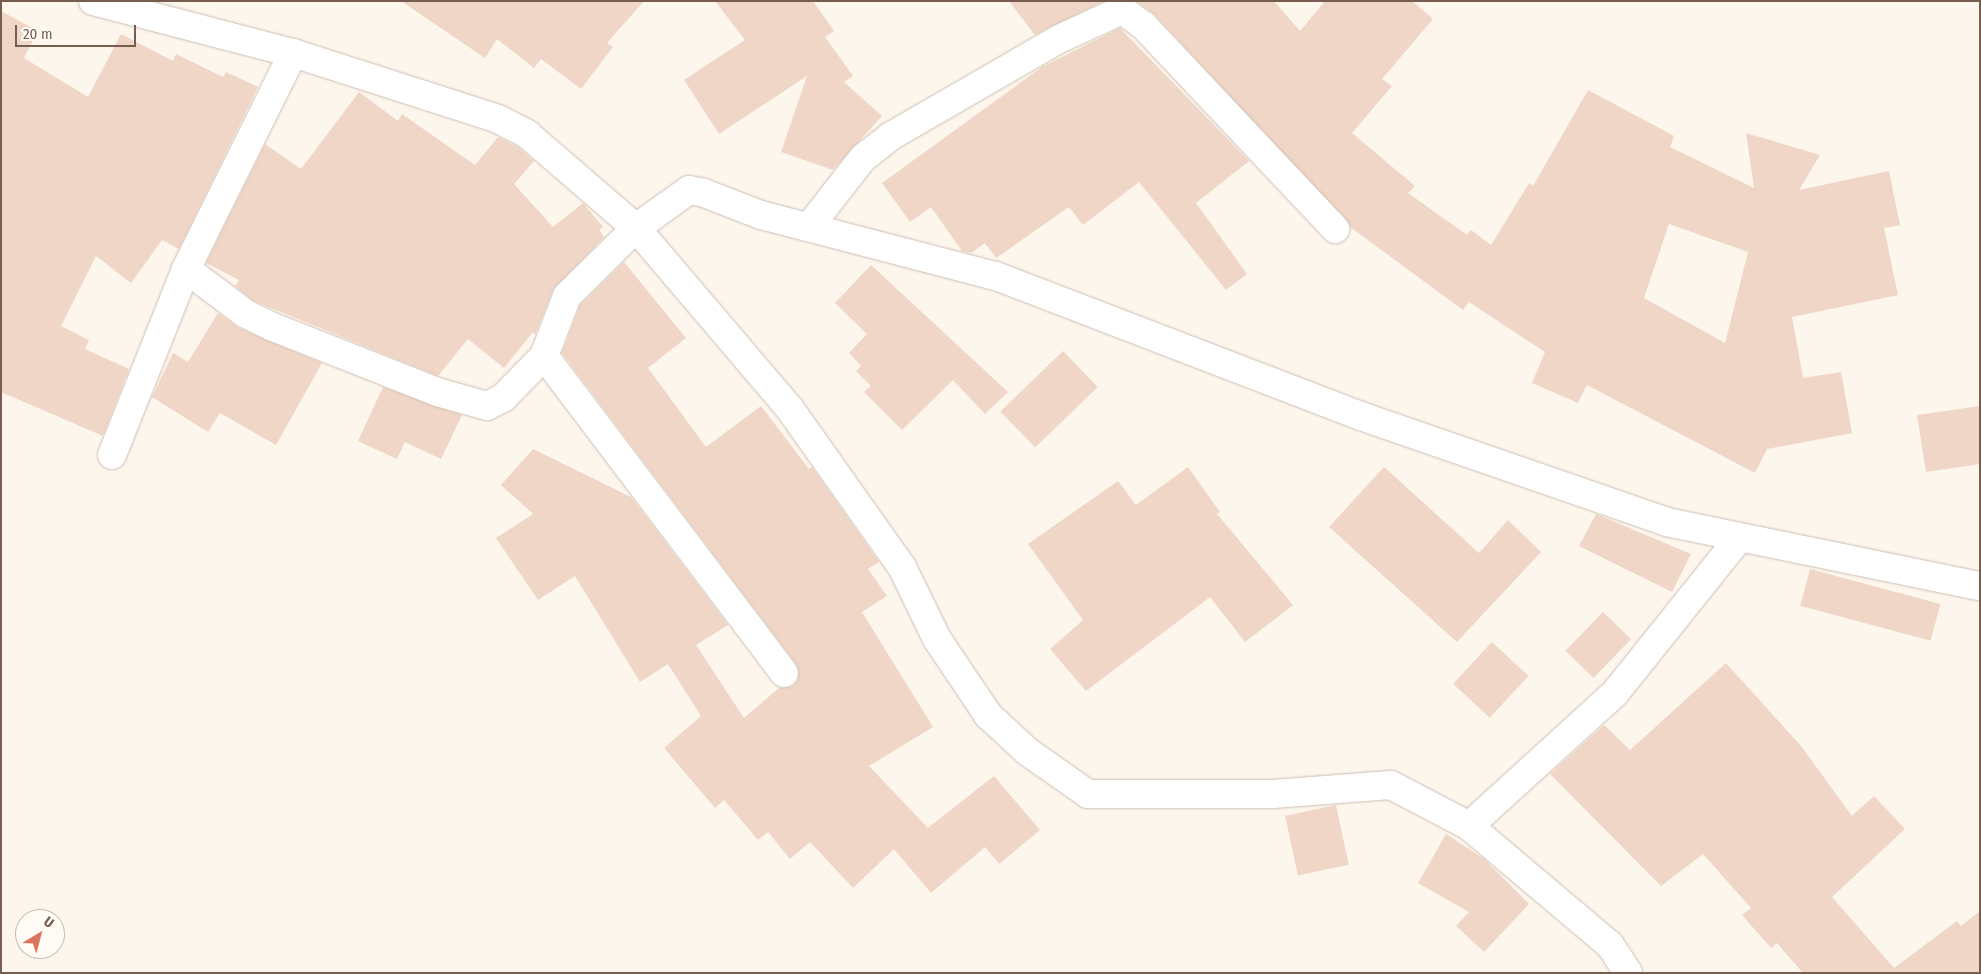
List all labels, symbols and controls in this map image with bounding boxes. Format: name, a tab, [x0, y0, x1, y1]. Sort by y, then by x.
scale bar	[18, 15, 139, 47]
text: 20 m	[23, 25, 53, 43]
north arrow	[15, 909, 65, 959]
text: U	[40, 913, 57, 932]

